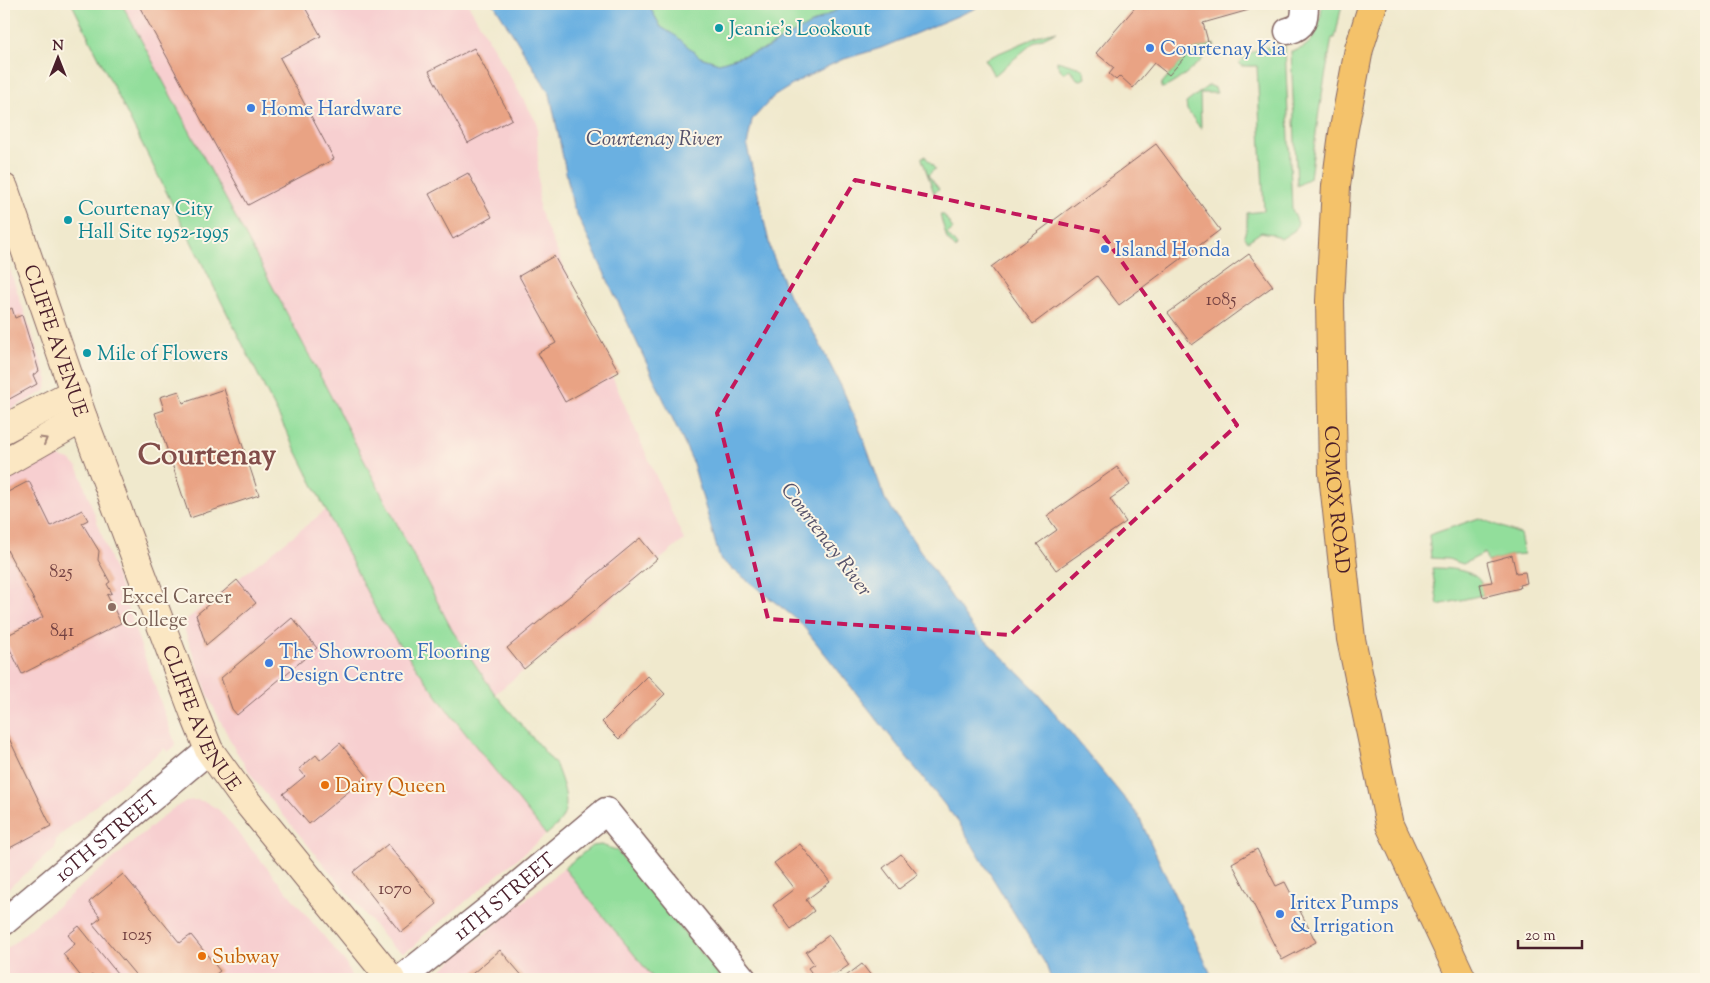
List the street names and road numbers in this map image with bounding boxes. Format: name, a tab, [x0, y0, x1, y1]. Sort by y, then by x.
street label: CLIFFE AVENUE	[14, 261, 94, 421]
street label: COMOX ROAD	[1315, 425, 1356, 575]
street label: CLIFFE AVENUE	[153, 641, 246, 798]
street label: 10TH STREET	[50, 785, 167, 890]
street label: 11TH STREET	[448, 847, 563, 949]

